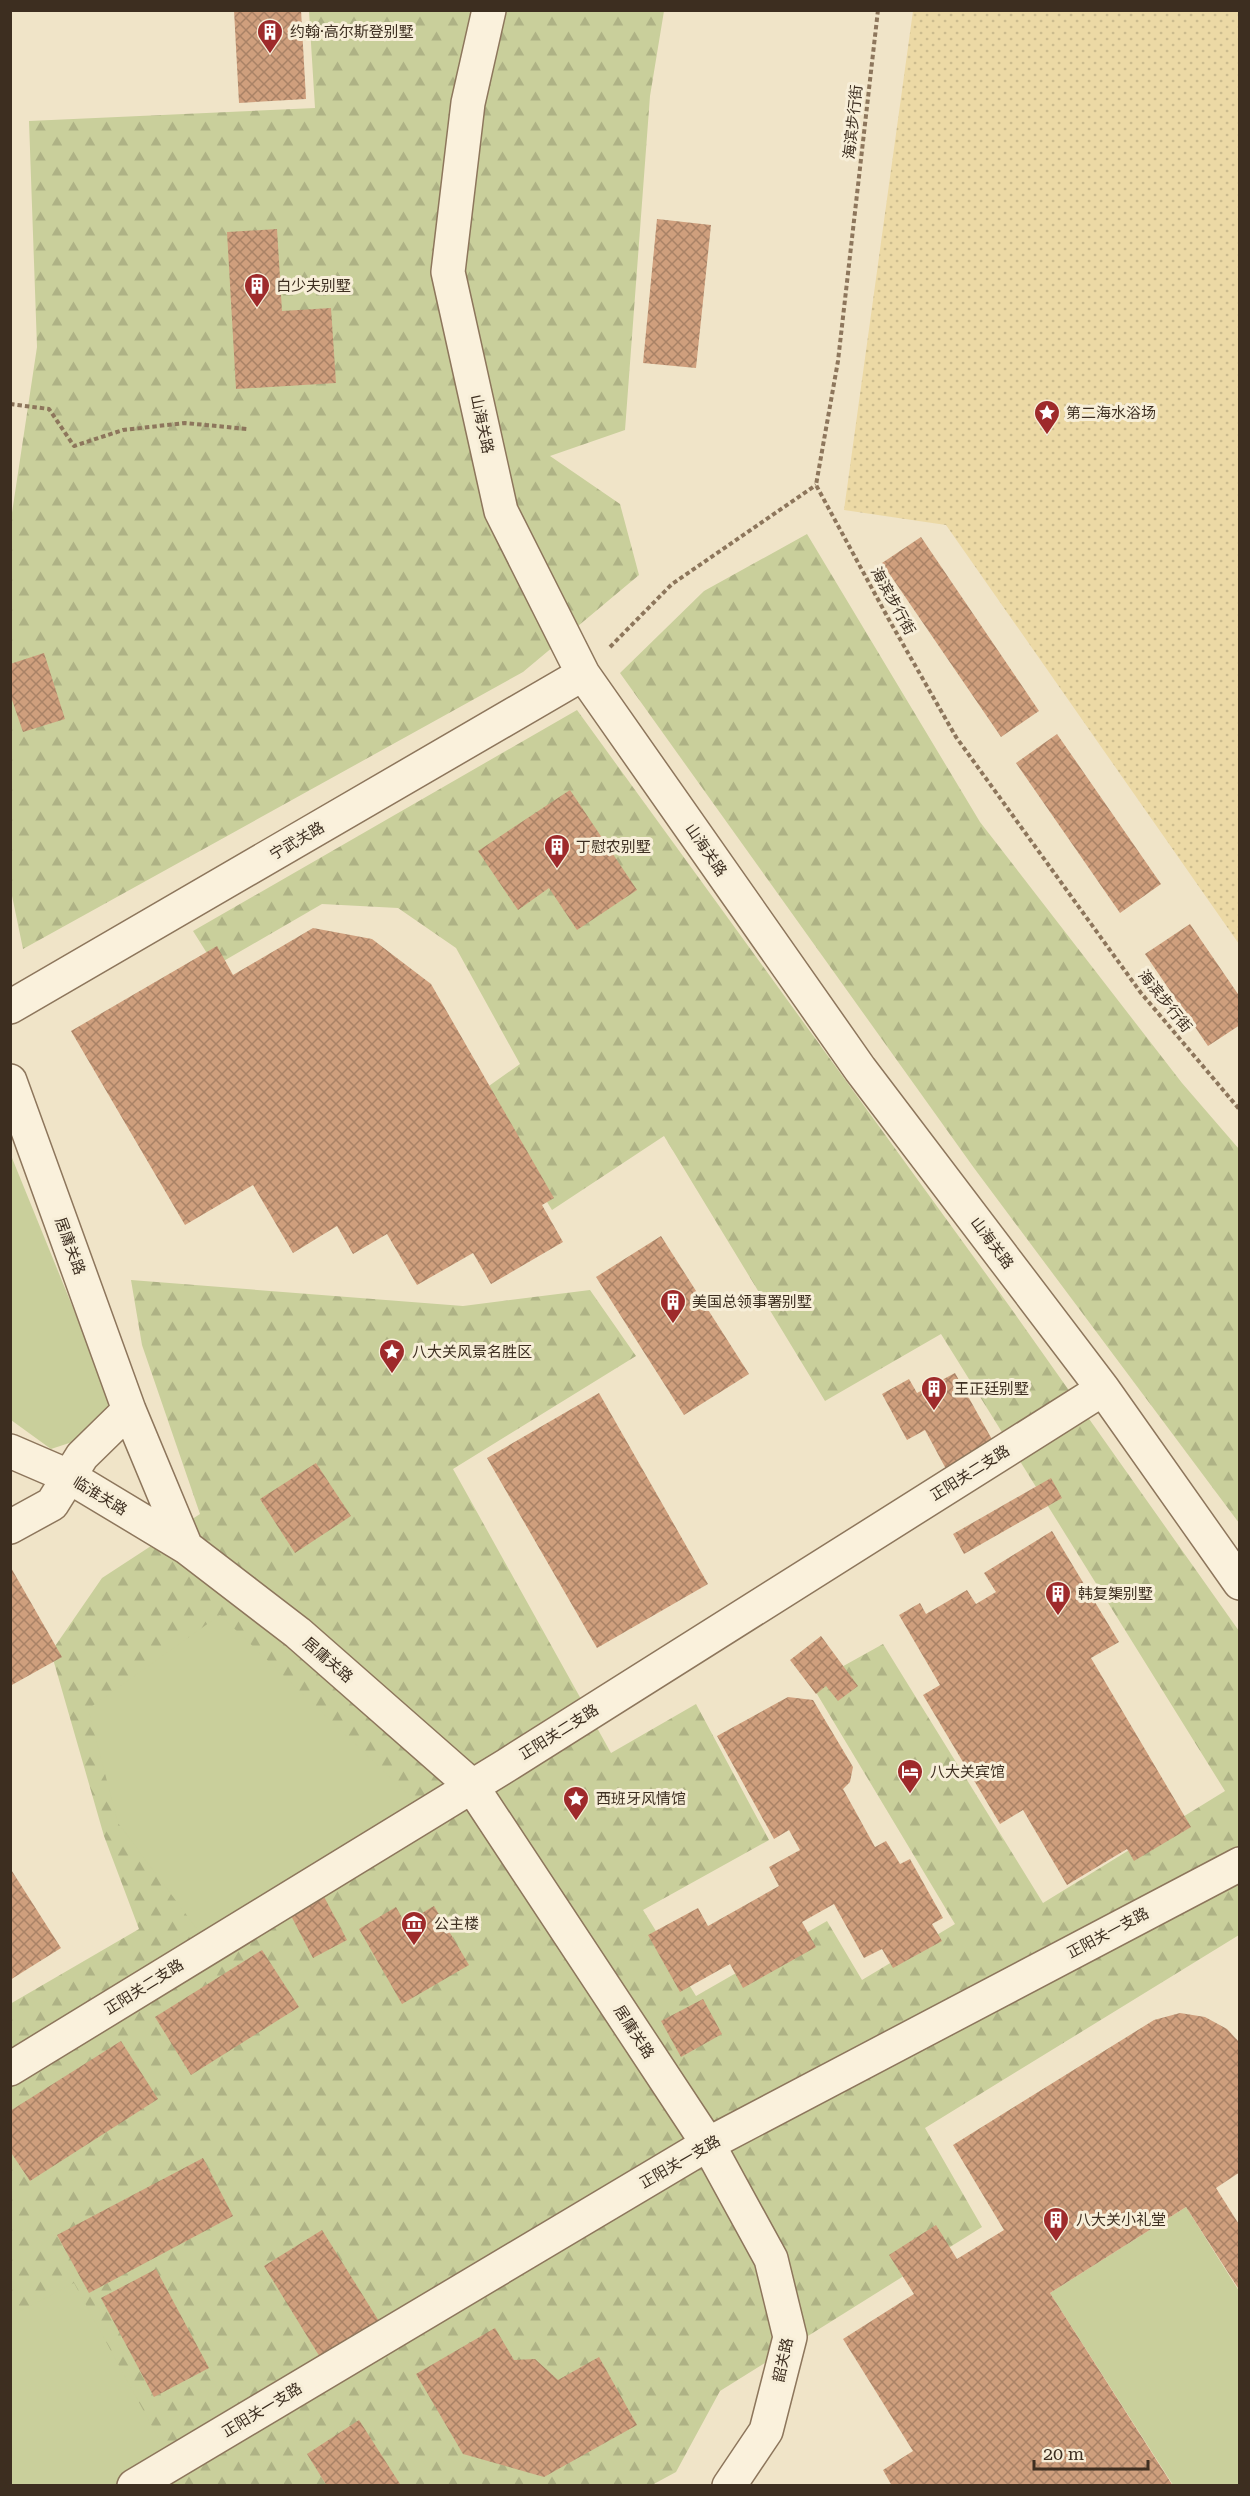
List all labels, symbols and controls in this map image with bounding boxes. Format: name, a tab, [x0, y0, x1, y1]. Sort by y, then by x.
building icon: 约翰·高尔斯登别墅	[255, 17, 285, 55]
place label: 约翰·高尔斯登别墅	[290, 23, 414, 41]
street label: 海滨步行街	[840, 84, 866, 160]
building icon: 白少夫别墅	[242, 271, 272, 309]
place label: 白少夫别墅	[276, 277, 351, 295]
street label: 山海关路	[467, 393, 497, 455]
place icon: 第二海水浴场	[1032, 398, 1062, 436]
place label: 第二海水浴场	[1066, 404, 1156, 422]
street label: 海滨步行街	[867, 564, 919, 638]
street label: 宁武关路	[267, 818, 327, 864]
street label: 山海关路	[681, 820, 731, 880]
building icon: 丁慰农别墅	[542, 832, 572, 870]
place label: 丁慰农别墅	[576, 838, 651, 856]
street label: 海滨步行街	[1134, 966, 1196, 1036]
street label: 山海关路	[967, 1214, 1017, 1272]
street label: 居庸关路	[51, 1215, 89, 1277]
building icon: 美国总领事署别墅	[658, 1287, 688, 1325]
place label: 美国总领事署别墅	[692, 1293, 812, 1311]
place icon: 八大关风景名胜区	[377, 1337, 407, 1375]
place label: 八大关风景名胜区	[412, 1343, 532, 1361]
building icon: 王正廷别墅	[919, 1374, 949, 1412]
place label: 王正廷别墅	[954, 1380, 1029, 1398]
street label: 正阳关二支路	[927, 1442, 1013, 1504]
street label: 临淮关路	[70, 1473, 130, 1519]
building icon: 韩复榘别墅	[1043, 1579, 1073, 1617]
place label: 韩复榘别墅	[1078, 1585, 1153, 1603]
street label: 居庸关路	[299, 1634, 357, 1686]
street label: 正阳关二支路	[516, 1701, 602, 1763]
hotel icon: 八大关宾馆	[895, 1757, 925, 1795]
place label: 八大关宾馆	[930, 1763, 1005, 1781]
place icon: 西班牙风情馆	[561, 1784, 591, 1822]
place label: 西班牙风情馆	[596, 1790, 686, 1808]
street label: 正阳关一支路	[1064, 1904, 1152, 1962]
museum icon: 公主楼	[399, 1909, 429, 1947]
place label: 公主楼	[434, 1915, 479, 1933]
street label: 正阳关二支路	[101, 1956, 187, 2018]
street label: 居庸关路	[610, 2002, 658, 2062]
street label: 正阳关一支路	[637, 2132, 723, 2192]
building icon: 八大关小礼堂	[1041, 2205, 1071, 2243]
place label: 八大关小礼堂	[1076, 2211, 1166, 2229]
street label: 韶关路	[770, 2336, 796, 2384]
street label: 正阳关一支路	[219, 2379, 305, 2441]
scale bar	[1034, 2433, 1148, 2471]
text: 20 m	[1043, 2443, 1084, 2464]

